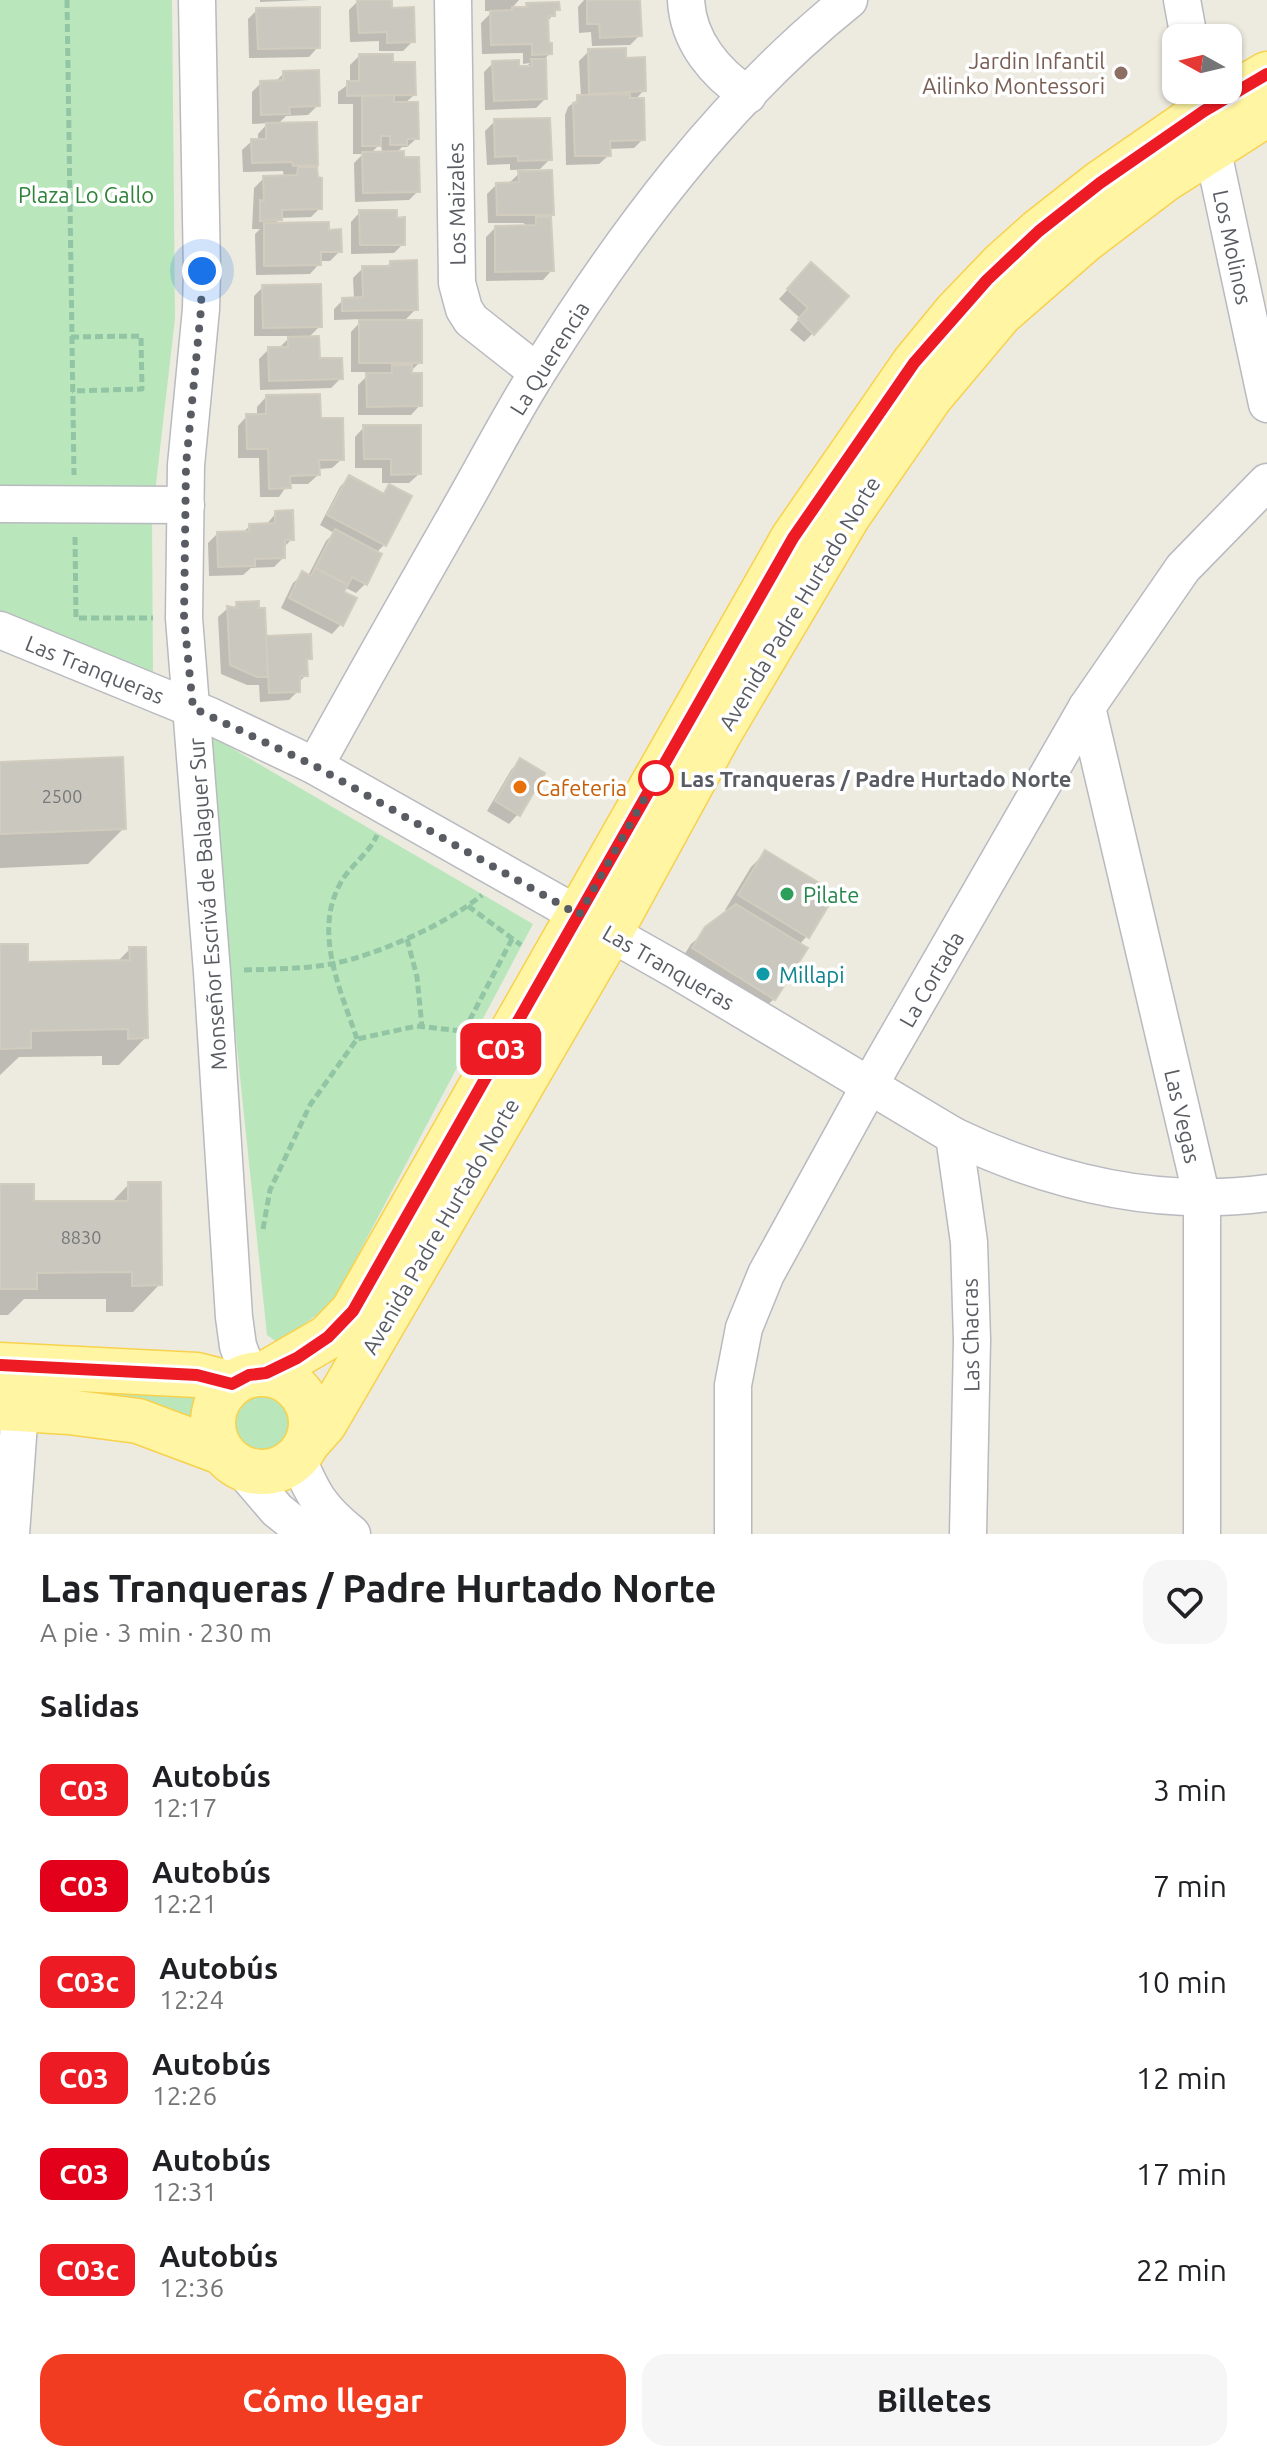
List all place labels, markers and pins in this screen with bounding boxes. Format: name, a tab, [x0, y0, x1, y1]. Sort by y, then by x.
place label: Jardin Infantil Ailinko Montessori	[922, 48, 1105, 98]
marker: Jardin Infantil Ailinko Montessori	[1112, 64, 1130, 82]
marker: Las Tranqueras / Padre Hurtado Norte	[639, 761, 673, 795]
place label: Las Tranqueras / Padre Hurtado Norte	[680, 766, 1072, 791]
place label: Cafeteria	[536, 775, 627, 800]
marker: Cafeteria	[511, 778, 529, 796]
place label: Pilate	[803, 882, 859, 907]
marker: Pilate	[778, 885, 796, 903]
place label: Millapi	[779, 962, 845, 987]
marker: Millapi	[754, 965, 772, 983]

